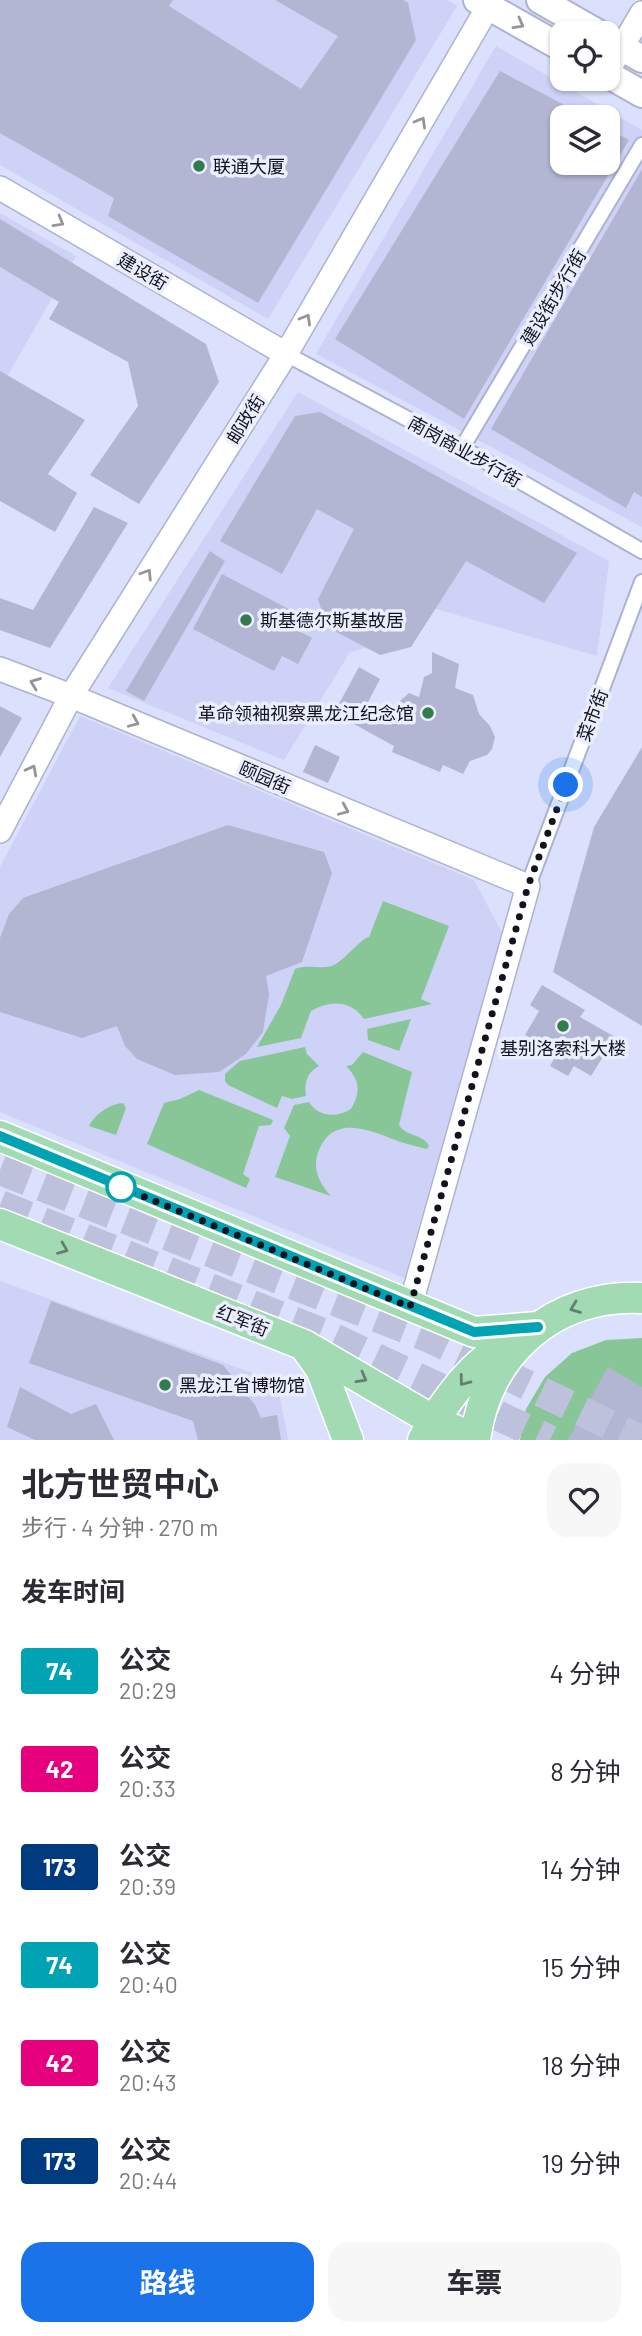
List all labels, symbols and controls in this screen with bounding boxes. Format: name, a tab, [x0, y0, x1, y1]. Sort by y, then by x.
one-way arrow	[512, 16, 525, 29]
map controls	[550, 21, 620, 175]
button: locate	[550, 21, 620, 91]
button: layers	[550, 105, 620, 175]
one-way arrow	[413, 117, 426, 130]
place label: 联通大厦	[213, 155, 285, 177]
marker: 联通大厦	[191, 158, 207, 174]
one-way arrow	[52, 214, 64, 227]
street label: 建设街步行街	[516, 245, 590, 349]
street label: 建设街	[114, 248, 172, 294]
one-way arrow	[298, 313, 311, 326]
street label: 邮政街	[221, 390, 269, 448]
street label: 南岗商业步行街	[405, 411, 525, 491]
one-way arrow	[139, 569, 152, 582]
place label: 斯基德尔斯基故居	[260, 609, 404, 631]
marker: 斯基德尔斯基故居	[238, 612, 254, 628]
one-way arrow	[30, 677, 42, 691]
street label: 菜市街	[572, 686, 612, 744]
place label: 革命领袖视察黑龙江纪念馆	[198, 702, 414, 724]
marker: 革命领袖视察黑龙江纪念馆	[420, 705, 436, 721]
one-way arrow	[127, 714, 139, 728]
street label: 颐园街	[236, 756, 294, 798]
one-way arrow	[24, 765, 37, 777]
your location	[548, 767, 583, 802]
one-way arrow	[337, 801, 349, 815]
marker: 基别洛索科大楼	[555, 1018, 571, 1034]
place label: 基别洛索科大楼	[500, 1037, 626, 1059]
unlabelled marker	[106, 1172, 136, 1202]
one-way arrow	[57, 1240, 69, 1254]
street label: 红军街	[214, 1300, 272, 1340]
one-way arrow	[570, 1300, 582, 1314]
one-way arrow	[354, 1370, 367, 1383]
one-way arrow	[459, 1373, 472, 1386]
place label: 黑龙江省博物馆	[179, 1374, 305, 1396]
marker: 黑龙江省博物馆	[157, 1377, 173, 1393]
text: 北方世贸中心	[21, 1463, 219, 1503]
button: heart	[547, 1463, 621, 1537]
text: 步行 · 4 分钟 · 270 m	[21, 1513, 218, 1541]
text: 发车时间	[21, 1575, 125, 1606]
text: 公交	[119, 1643, 171, 1674]
text: 74	[46, 1656, 73, 1685]
text: 4 分钟	[549, 1657, 621, 1688]
text: 20:29	[119, 1676, 176, 1704]
text: 公交	[119, 1741, 171, 1772]
text: 42	[46, 1754, 73, 1783]
text: 8 分钟	[550, 1755, 621, 1786]
text: 20:33	[119, 1774, 176, 1802]
text: 公交	[119, 1839, 171, 1870]
text: 173	[43, 1852, 76, 1881]
text: 14 分钟	[540, 1853, 621, 1884]
text: 20:39	[119, 1872, 176, 1900]
text: 公交	[119, 1937, 171, 1968]
text: 74	[46, 1950, 73, 1979]
text: 15 分钟	[541, 1951, 621, 1982]
text: 20:40	[119, 1970, 178, 1998]
text: 公交	[119, 2035, 171, 2066]
text: 42	[46, 2048, 73, 2077]
text: 18 分钟	[541, 2049, 621, 2080]
text: 20:43	[119, 2068, 177, 2096]
text: 公交	[119, 2133, 171, 2164]
text: 173	[43, 2146, 76, 2175]
text: 19 分钟	[541, 2147, 621, 2178]
text: 20:44	[119, 2166, 177, 2194]
button: 路线	[21, 2242, 314, 2322]
button: 车票	[328, 2242, 621, 2322]

